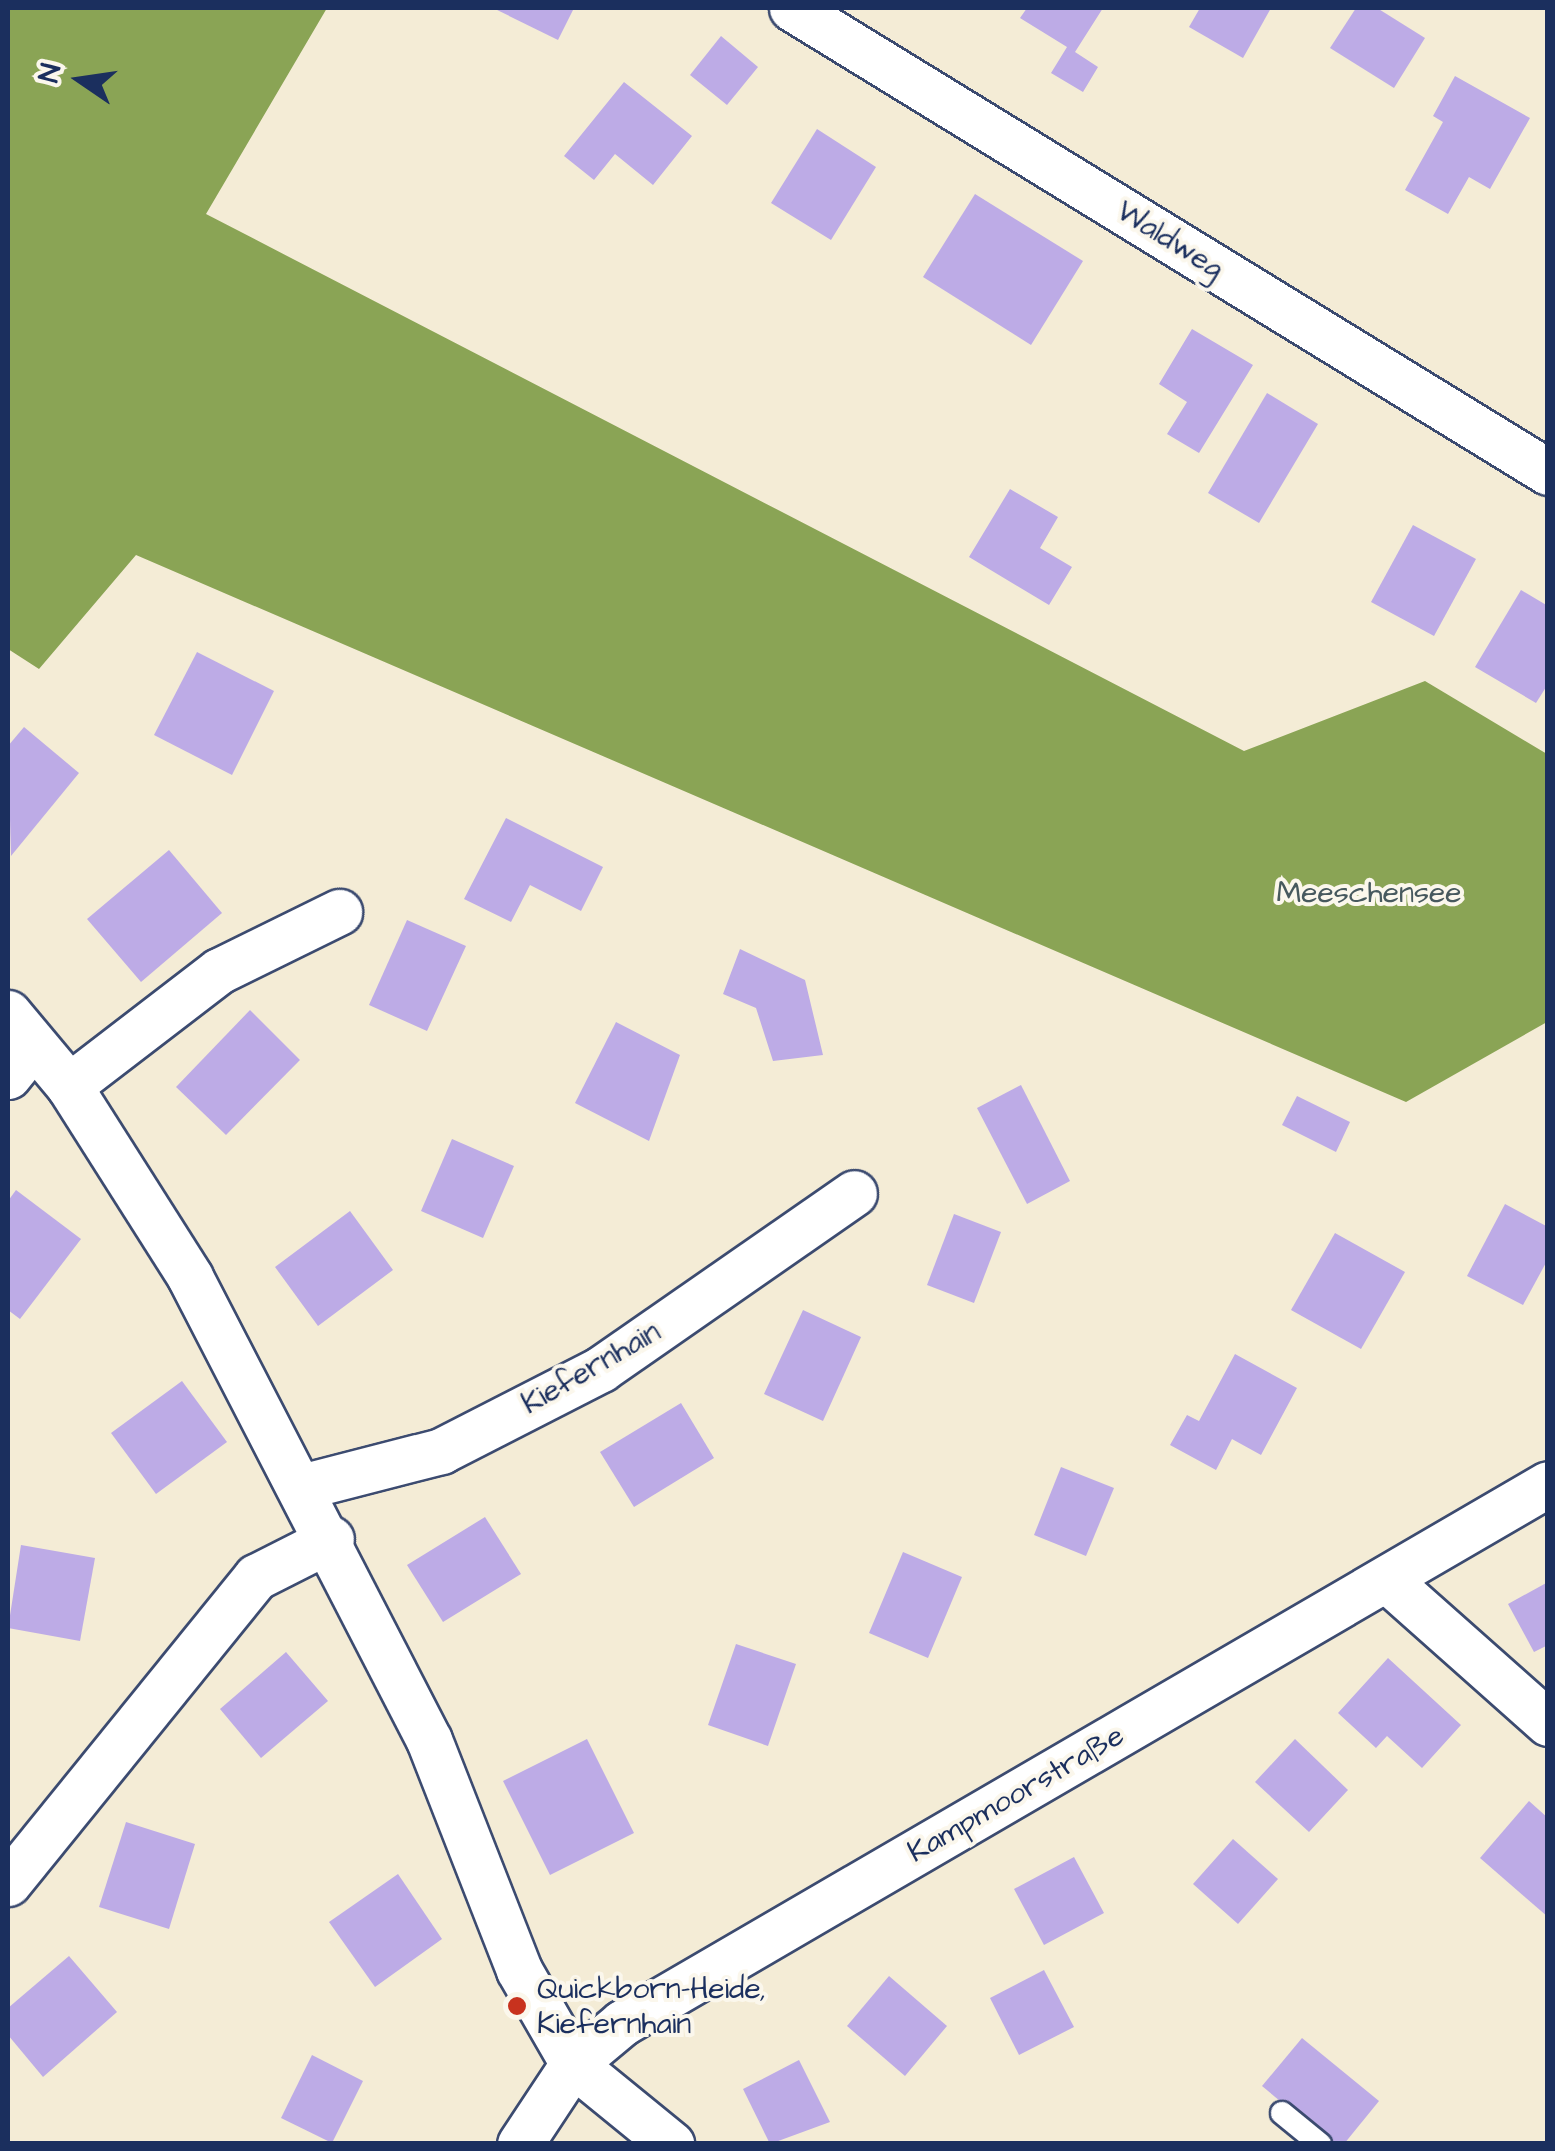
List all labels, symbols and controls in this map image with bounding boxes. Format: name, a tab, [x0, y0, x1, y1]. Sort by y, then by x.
north arrow	[30, 30, 130, 130]
text: N	[29, 60, 71, 86]
street label: Waldweg	[1110, 193, 1230, 287]
park label: Meeschensee	[1277, 875, 1461, 911]
street label: Kiefernhain	[515, 1314, 667, 1422]
street label: Kampmoorstraße	[901, 1717, 1131, 1871]
place label: Quickborn-Heide, Kiefernhain	[537, 1971, 766, 2042]
marker: Quickborn-Heide, Kiefernhain	[506, 1995, 528, 2017]

